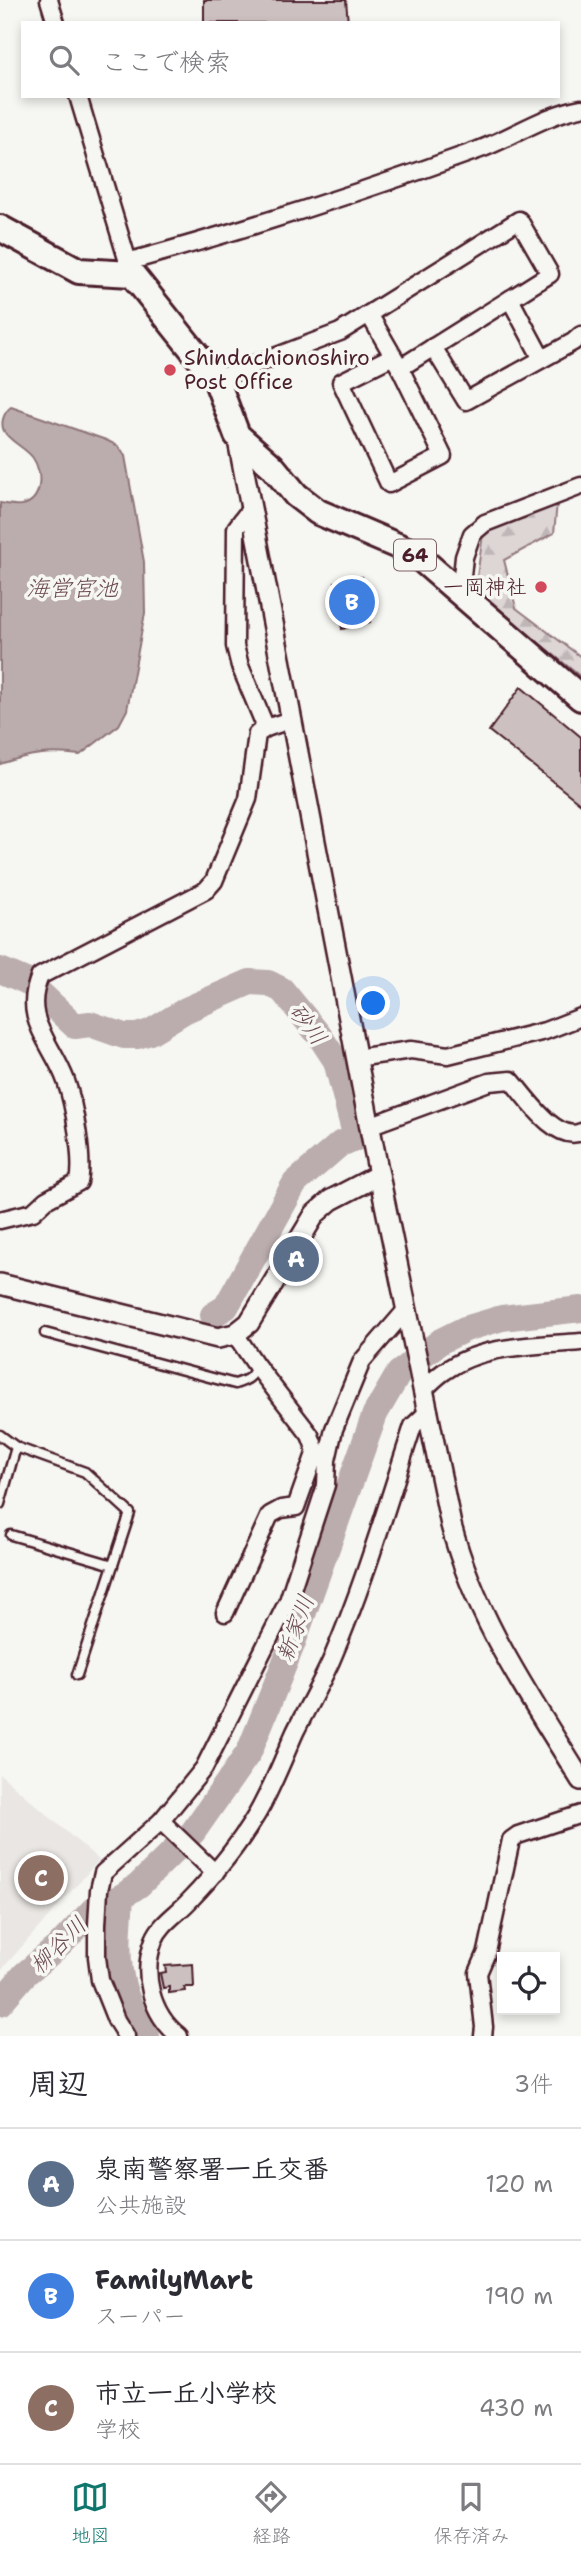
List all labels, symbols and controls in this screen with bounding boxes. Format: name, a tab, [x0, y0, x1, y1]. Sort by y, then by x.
search box	[21, 21, 560, 98]
icon: search	[45, 41, 83, 79]
text: ここで検索	[101, 44, 231, 79]
place label: Shindachionoshiro Post Office	[184, 344, 370, 396]
marker: Shindachionoshiro Post Office	[162, 362, 178, 378]
road number: 64	[394, 540, 436, 570]
water label: 海営宮池	[26, 573, 119, 603]
place label: 一岡神社	[443, 573, 527, 601]
pin: B	[329, 576, 375, 628]
marker: 一岡神社	[533, 579, 549, 595]
your location	[356, 986, 390, 1020]
water label: 砂川	[282, 997, 334, 1051]
pin: A	[273, 1233, 319, 1285]
water label: 新家川	[269, 1590, 321, 1666]
pin: C	[18, 1852, 64, 1904]
water label: 柳谷川	[23, 1910, 93, 1980]
map controls	[497, 1952, 560, 2015]
button: locate	[497, 1952, 560, 2015]
text: 周辺	[28, 2063, 88, 2104]
text: 3件	[514, 2069, 553, 2099]
text: 泉南警察署一丘交番	[95, 2151, 329, 2186]
text: A	[42, 2169, 60, 2199]
text: 120 m	[485, 2169, 553, 2199]
text: 公共施設	[95, 2190, 187, 2220]
text: FamilyMart	[95, 2262, 253, 2297]
text: B	[44, 2281, 58, 2311]
text: 190 m	[485, 2281, 553, 2311]
text: スーパー	[95, 2301, 186, 2331]
text: 市立一丘小学校	[95, 2375, 277, 2410]
text: C	[44, 2393, 58, 2423]
text: 430 m	[479, 2393, 553, 2423]
text: 学校	[95, 2414, 141, 2444]
tab: 地図	[71, 2478, 110, 2548]
tab: 経路	[252, 2478, 291, 2548]
tab: 保存済み	[433, 2478, 510, 2548]

